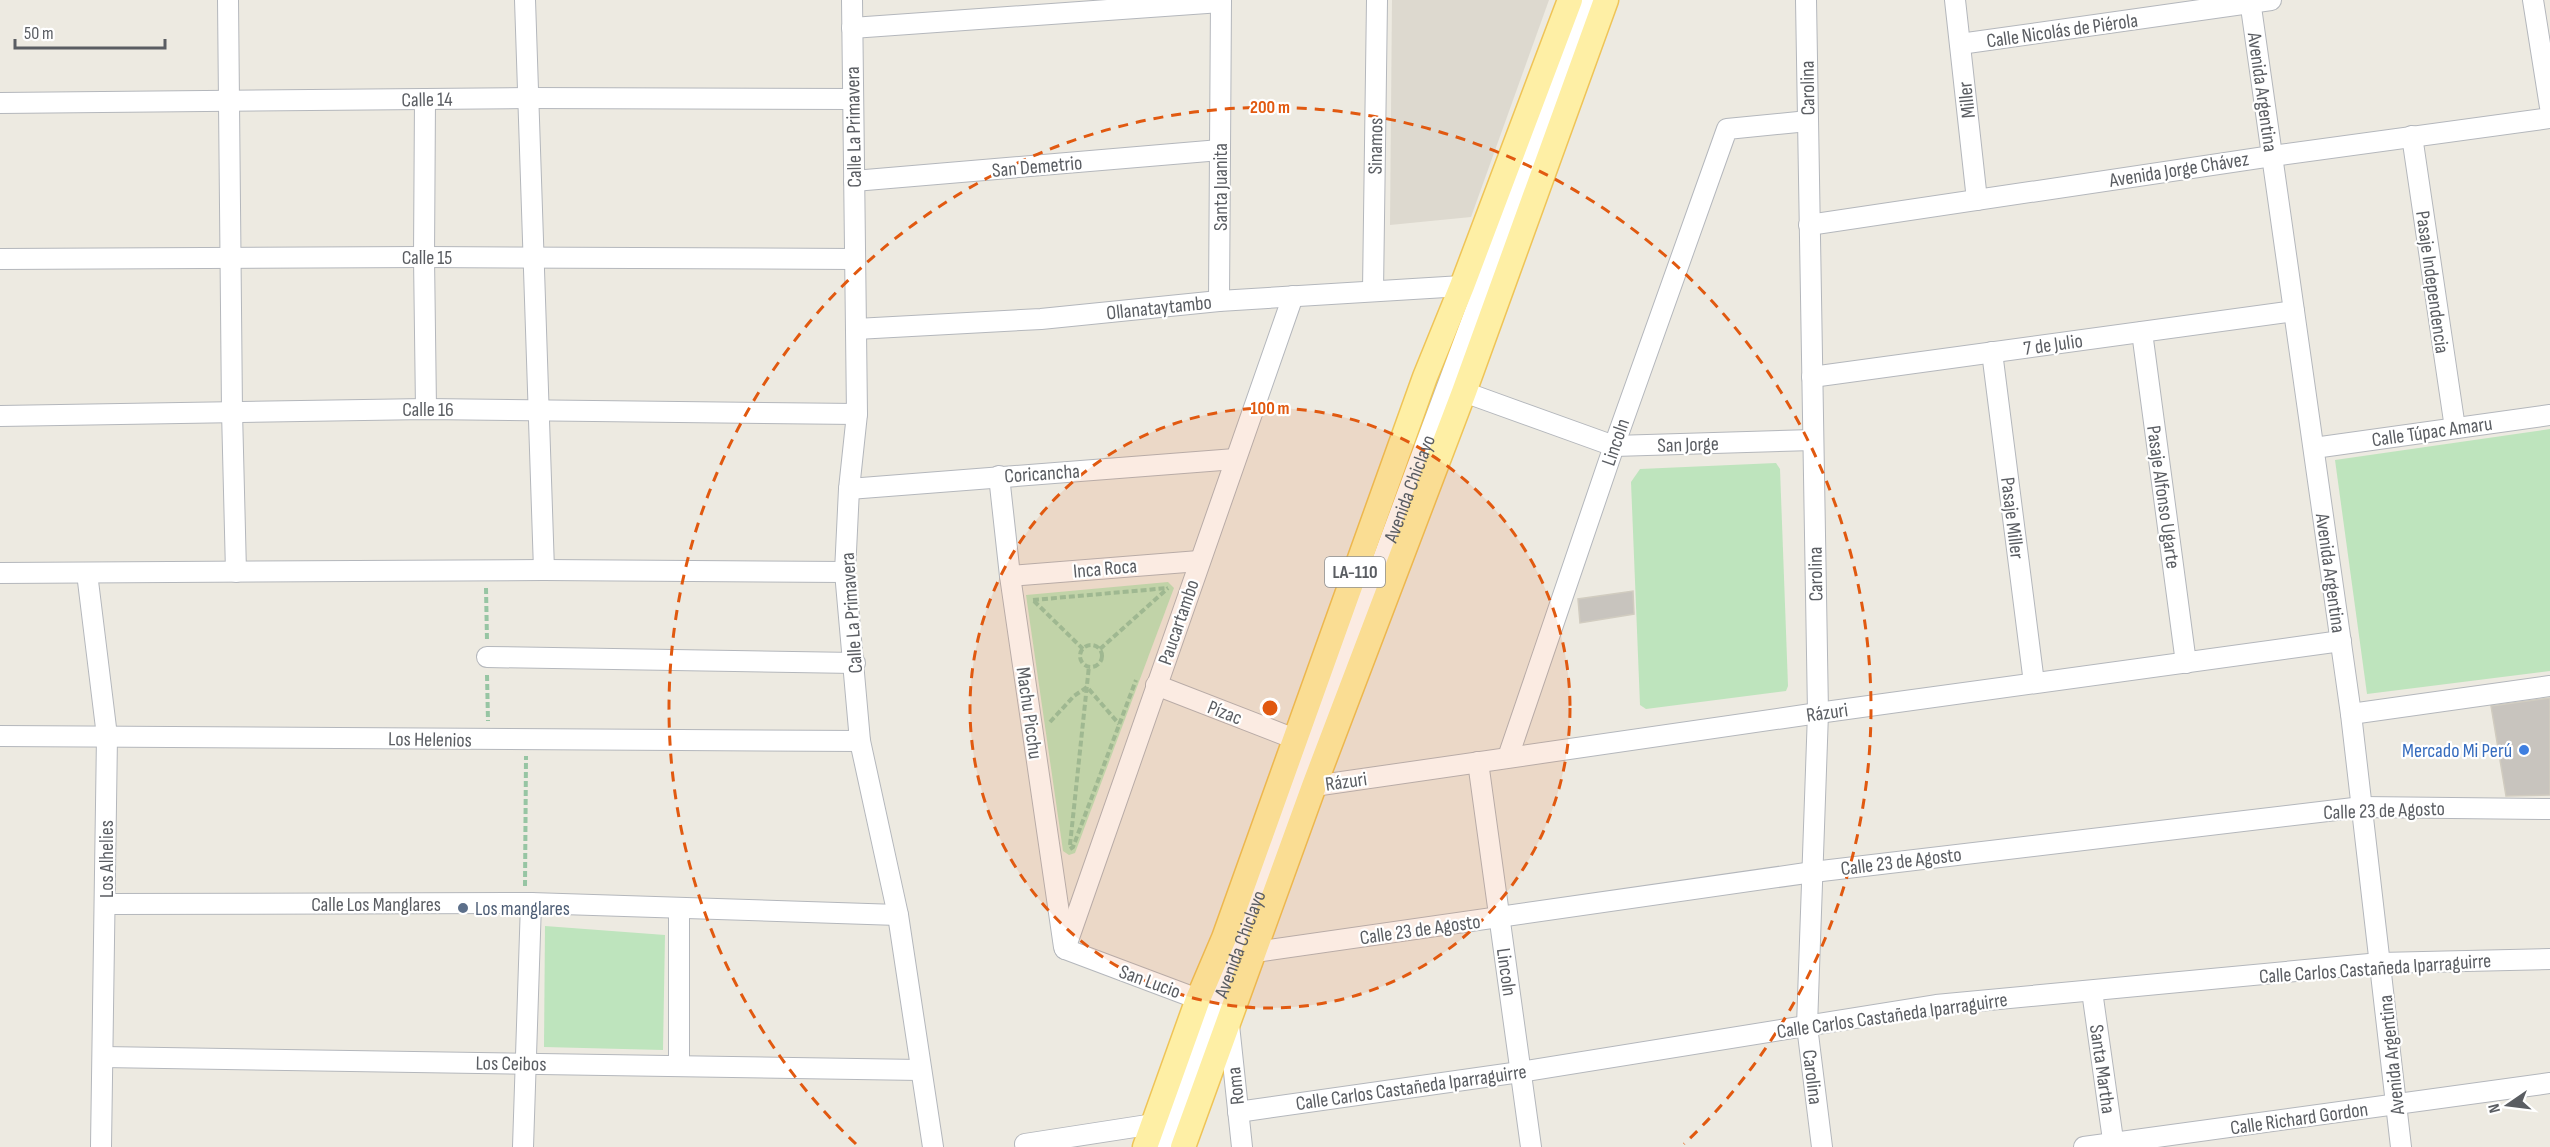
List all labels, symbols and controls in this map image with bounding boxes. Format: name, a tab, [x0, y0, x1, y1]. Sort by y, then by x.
street label: Calle Nicolás de Piérola	[1985, 8, 2139, 53]
scale bar	[15, 12, 165, 50]
text: 50 m	[24, 23, 54, 44]
street label: Avenida Argentina	[2242, 30, 2282, 153]
street label: Carolina	[1796, 60, 1820, 116]
street label: Calle La Primavera	[841, 66, 867, 188]
street label: Miller	[1953, 80, 1981, 119]
street label: Calle 14	[401, 88, 453, 112]
text: 200 m	[1250, 97, 1290, 118]
street label: Sinamos	[1364, 117, 1388, 175]
street label: Santa Juanita	[1209, 143, 1233, 231]
street label: Avenida Jorge Chávez	[2107, 147, 2251, 193]
street label: San Demetrio	[991, 151, 1083, 183]
street label: Pasaje Independencia	[2410, 209, 2454, 355]
street label: Calle 15	[402, 246, 452, 270]
street label: Ollanataytambo	[1105, 291, 1213, 325]
street label: 7 de Julio	[2022, 329, 2084, 361]
street label: Calle 16	[402, 398, 454, 422]
text: 100 m	[1251, 398, 1290, 419]
street label: Calle Túpac Amaru	[2370, 412, 2494, 452]
street label: Lincoln	[1597, 416, 1635, 469]
street label: Pasaje Alfonso Ugarte	[2141, 424, 2185, 570]
street label: Avenida Chiclayo	[1379, 432, 1441, 547]
street label: San Jorge	[1657, 432, 1719, 458]
street label: Coricancha	[1004, 459, 1081, 489]
street label: Pasaje Miller	[1995, 476, 2029, 561]
street label: Avenida Argentina	[2310, 511, 2350, 634]
street label: Carolina	[1804, 546, 1828, 602]
street label: Calle La Primavera	[836, 552, 868, 674]
street label: Inca Roca	[1072, 554, 1138, 584]
road number: LA-110	[1325, 557, 1385, 587]
street label: Paucartambo	[1153, 576, 1205, 668]
street label: Machu Picchu	[1011, 666, 1047, 761]
street label: Pízac	[1204, 695, 1245, 730]
centre of rings	[1260, 698, 1280, 718]
street label: Rázuri	[1805, 698, 1849, 728]
street label: Los Helenios	[388, 727, 472, 753]
place label: Mercado Mi Perú	[2402, 739, 2512, 763]
marker: Mercado Mi Perú	[2517, 743, 2531, 757]
street label: Rázuri	[1324, 767, 1368, 797]
street label: Calle 23 de Agosto	[2323, 797, 2445, 825]
street label: Los Alhelies	[95, 820, 119, 898]
street label: Calle 23 de Agosto	[1839, 843, 1963, 881]
street label: Avenida Chiclayo	[1209, 887, 1272, 1002]
street label: Calle Los Manglares	[311, 893, 441, 917]
place label: Los manglares	[475, 897, 570, 921]
marker: Los manglares	[456, 901, 470, 915]
street label: Calle 23 de Agosto	[1358, 910, 1482, 950]
street label: Lincoln	[1491, 947, 1521, 998]
street label: Calle Carlos Castañeda Iparraguirre	[2258, 949, 2492, 989]
street label: San Lucio	[1116, 960, 1184, 1004]
street label: Calle Carlos Castañeda Iparraguirre	[1775, 988, 2009, 1044]
street label: Avenida Argentina	[2374, 994, 2410, 1117]
street label: Santa Martha	[2084, 1023, 2120, 1115]
street label: Carolina	[1797, 1048, 1827, 1106]
street label: Los Ceibos	[475, 1051, 547, 1077]
street label: Calle Carlos Castañeda Iparraguirre	[1294, 1060, 1528, 1116]
street label: Roma	[1222, 1066, 1250, 1106]
north arrow	[2478, 1075, 2538, 1135]
street label: Calle Richard Gordon	[2229, 1097, 2370, 1141]
text: N	[2485, 1102, 2505, 1115]

